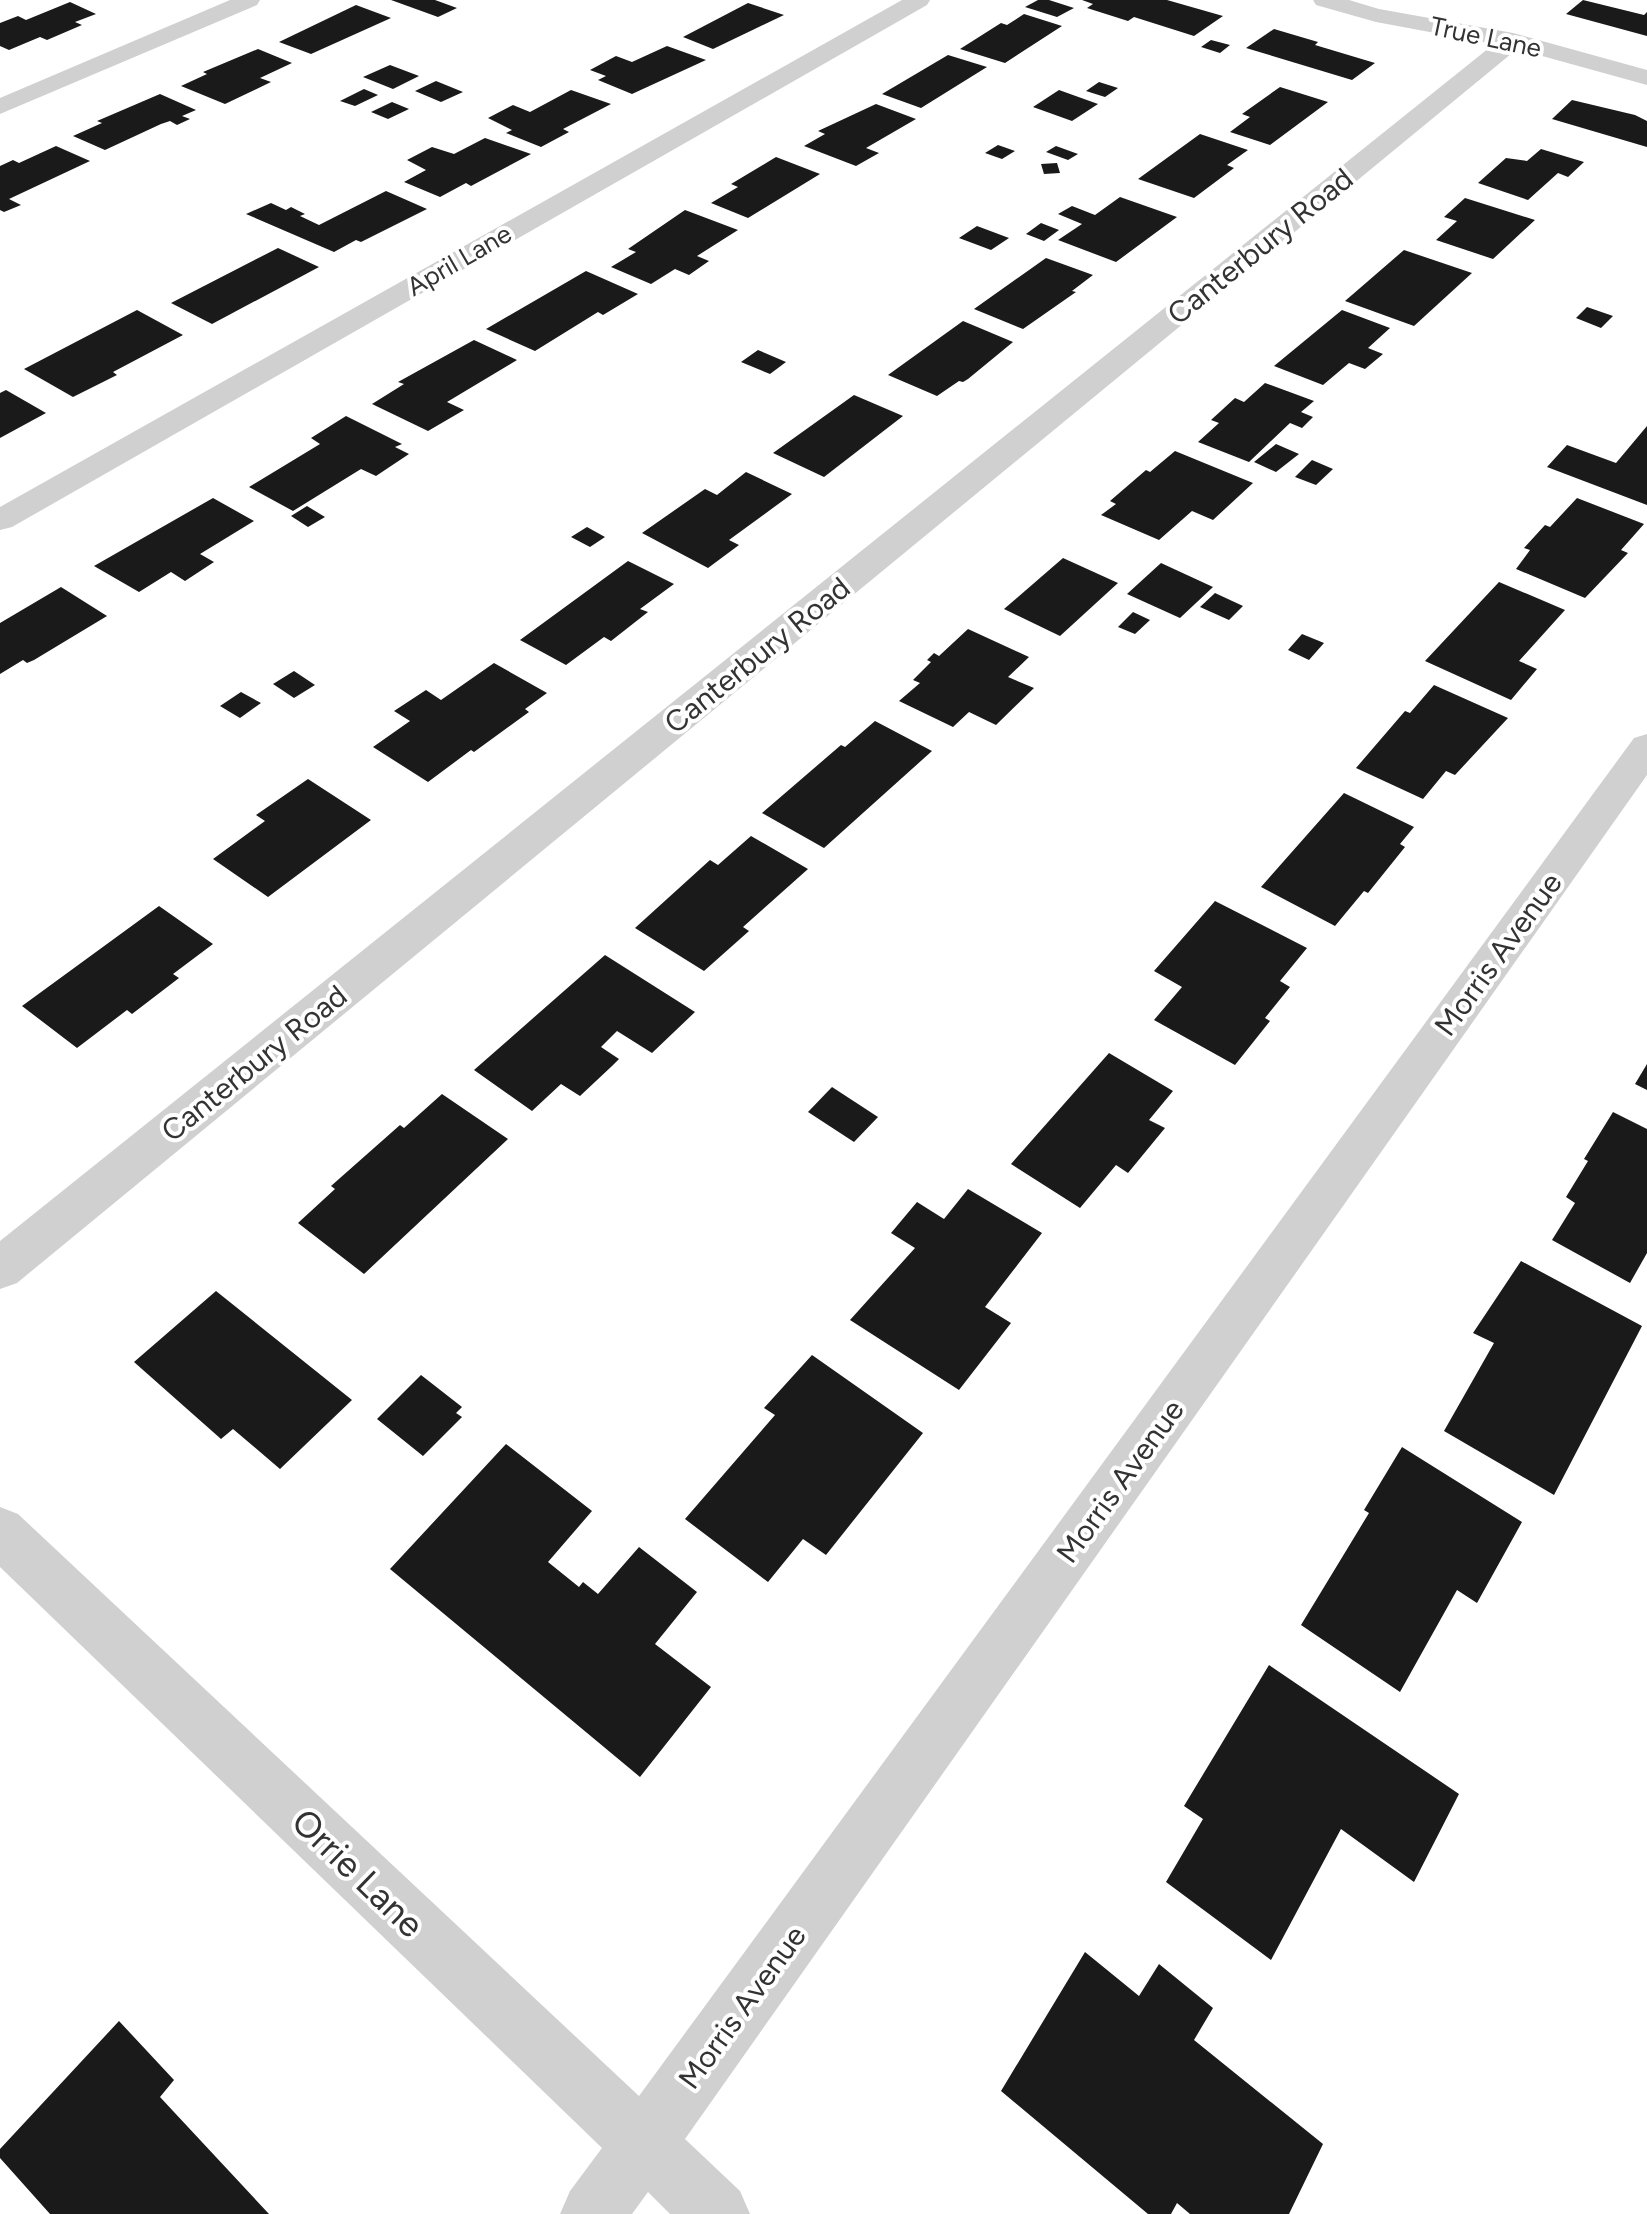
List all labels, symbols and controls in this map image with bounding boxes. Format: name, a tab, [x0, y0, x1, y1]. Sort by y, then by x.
street label: True Lane	[1428, 10, 1544, 64]
street label: Canterbury Road	[1160, 160, 1360, 332]
street label: April Lane	[401, 217, 517, 303]
street label: Canterbury Road	[657, 569, 857, 741]
street label: Morris Avenue	[1426, 865, 1570, 1043]
street label: Canterbury Road	[154, 977, 354, 1149]
street label: Morris Avenue	[1048, 1392, 1192, 1570]
street label: Orrie Lane	[283, 1800, 433, 1946]
street label: Morris Avenue	[670, 1918, 814, 2096]

